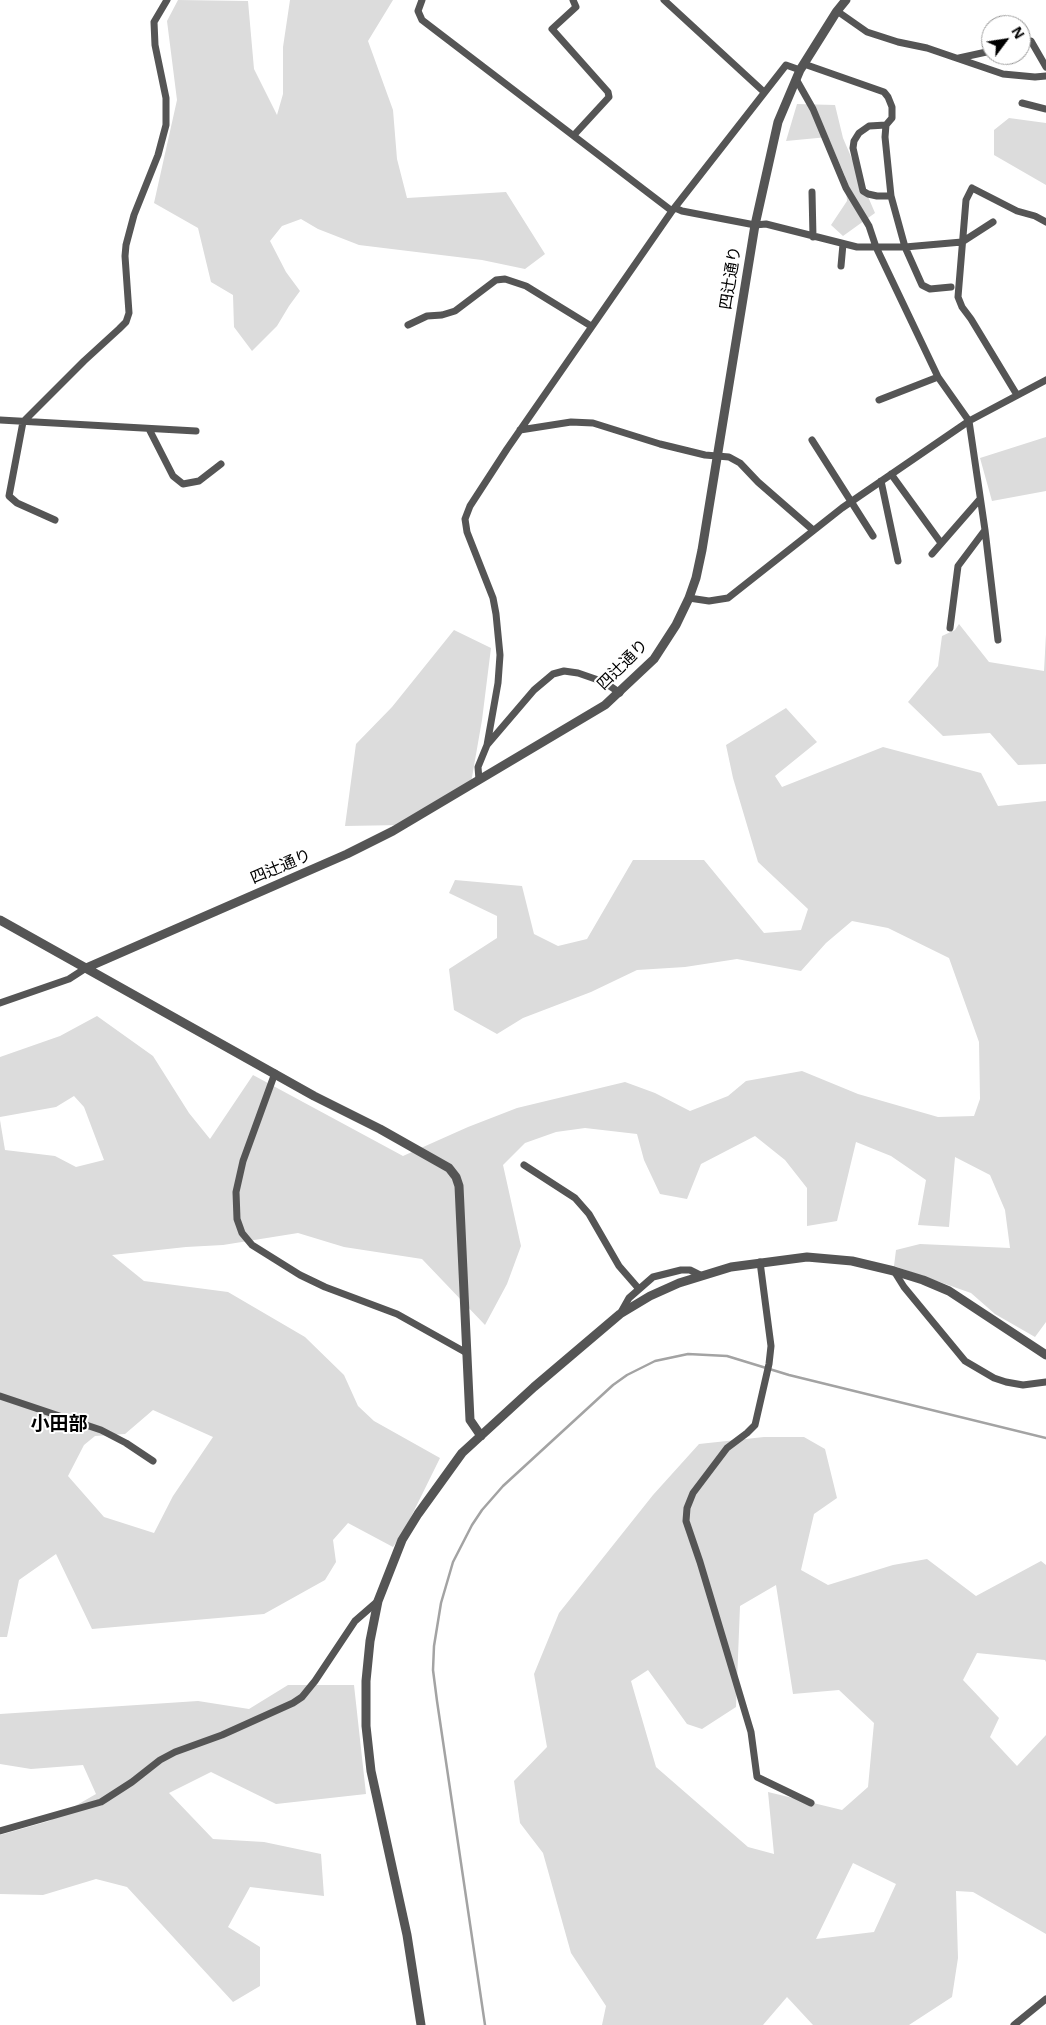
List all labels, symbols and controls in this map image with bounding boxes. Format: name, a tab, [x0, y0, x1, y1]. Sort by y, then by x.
north arrow	[981, 15, 1031, 65]
text: N	[1007, 23, 1030, 42]
street label: 四辻通り	[717, 245, 745, 311]
street label: 四辻通り	[594, 636, 652, 694]
street label: 四辻通り	[248, 846, 314, 888]
district label: 小田部	[31, 1414, 87, 1436]

